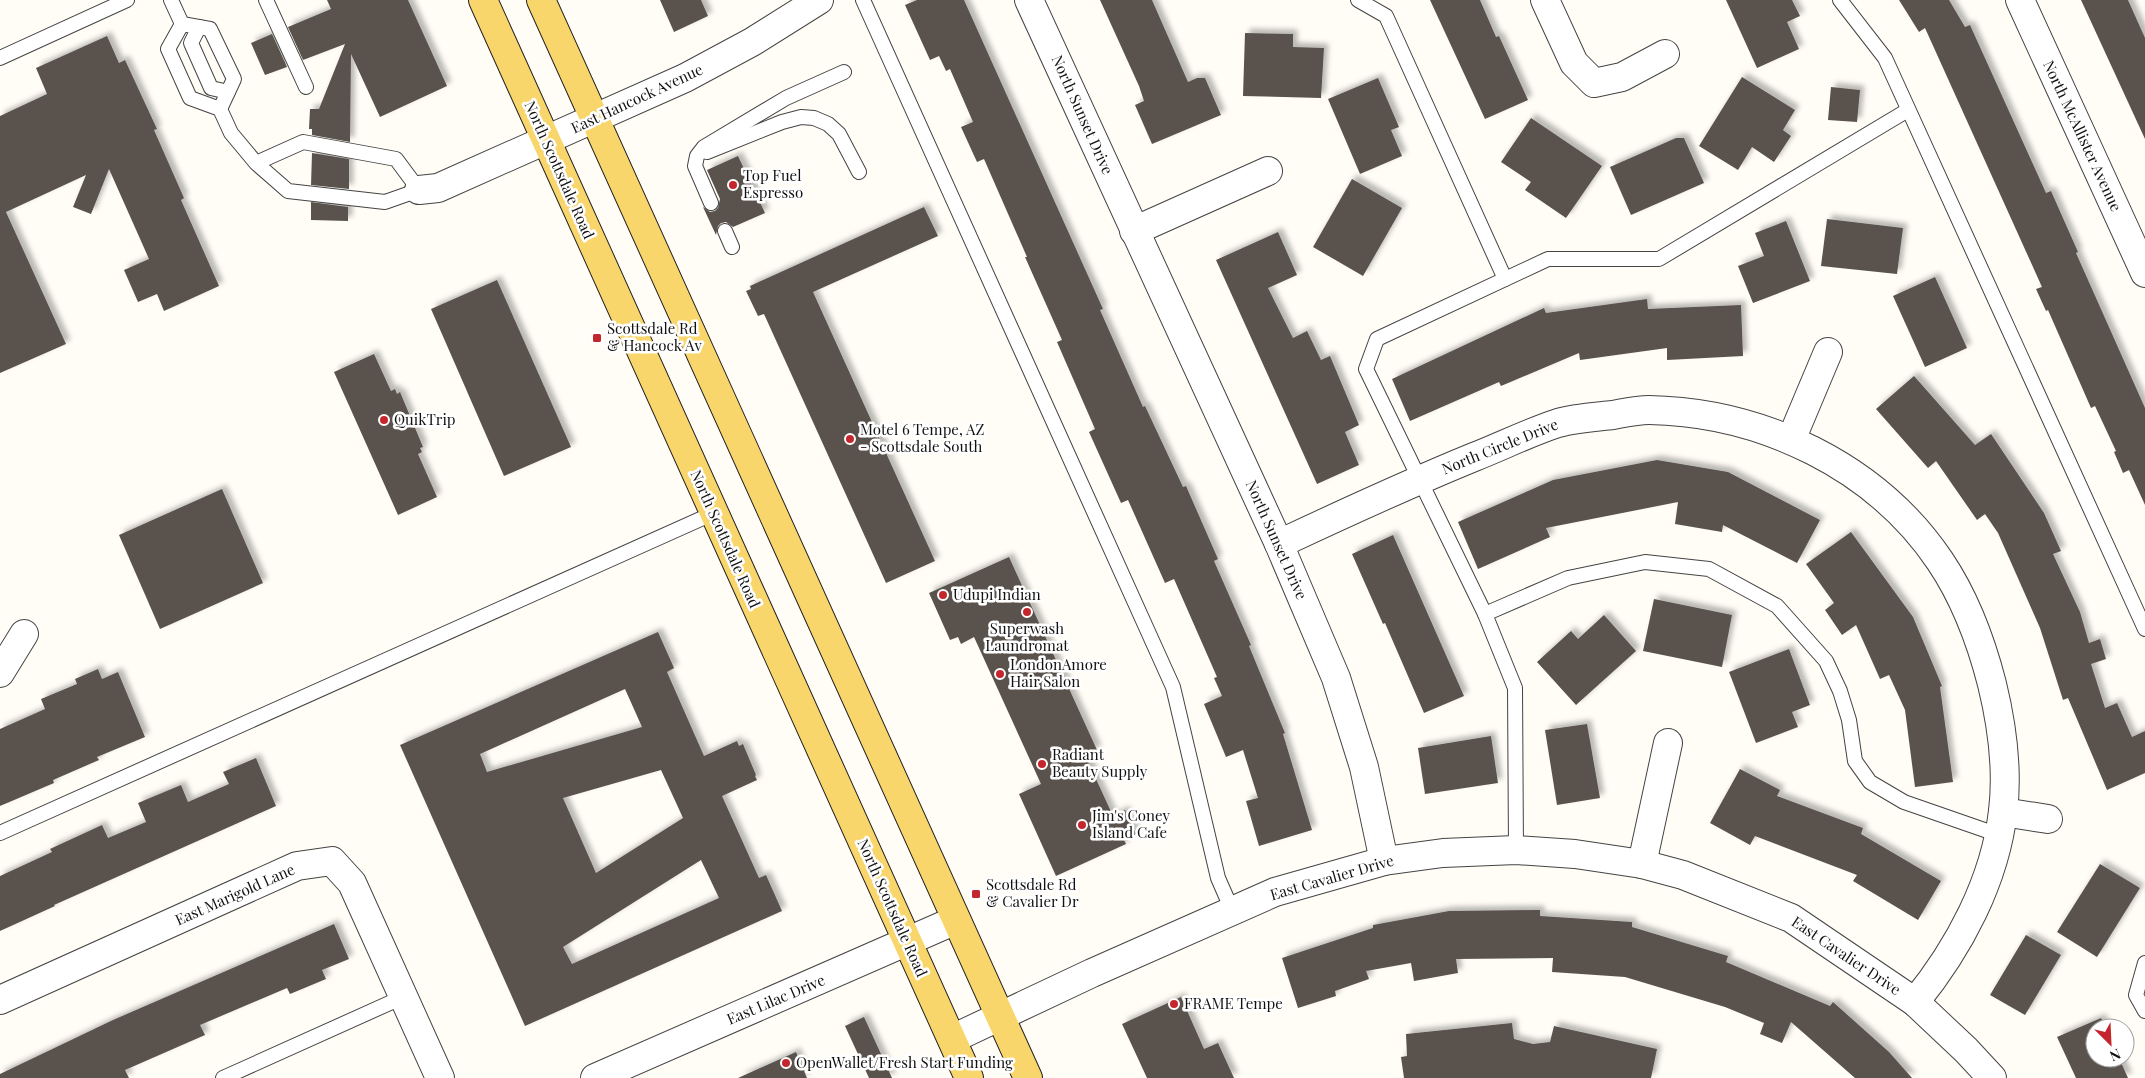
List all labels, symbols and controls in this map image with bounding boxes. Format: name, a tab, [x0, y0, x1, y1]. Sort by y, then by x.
street label: North Sunset Drive	[1048, 52, 1118, 177]
street label: North McAllister Avenue	[2039, 57, 2127, 214]
street label: East Hancock Avenue	[567, 59, 706, 137]
street label: North Scottsdale Road	[520, 97, 600, 242]
place label: Top Fuel Espresso	[743, 165, 803, 202]
marker: Top Fuel Espresso	[727, 179, 739, 191]
place label: Scottsdale Rd & Hancock Av	[607, 318, 703, 355]
marker: Scottsdale Rd & Hancock Av	[591, 332, 603, 344]
place label: QuikTrip	[394, 409, 456, 429]
marker: QuikTrip	[378, 414, 390, 426]
street label: North Circle Drive	[1439, 414, 1561, 479]
place label: Motel 6 Tempe, AZ - Scottsdale South	[860, 419, 985, 456]
marker: Motel 6 Tempe, AZ - Scottsdale South	[844, 433, 856, 445]
street label: North Scottsdale Road	[686, 466, 766, 611]
street label: North Sunset Drive	[1242, 477, 1312, 602]
place label: Udupi Indian	[953, 584, 1041, 604]
marker: Udupi Indian	[937, 589, 949, 601]
marker: Superwash Laundromat	[1021, 606, 1033, 618]
place label: Superwash Laundromat	[985, 618, 1069, 655]
place label: LondonAmore Hair Salon	[1010, 654, 1107, 691]
marker: LondonAmore Hair Salon	[994, 668, 1006, 680]
place label: Radiant Beauty Supply	[1052, 744, 1148, 781]
marker: Radiant Beauty Supply	[1036, 758, 1048, 770]
place label: Jim's Coney Island Cafe	[1091, 805, 1170, 842]
marker: Jim's Coney Island Cafe	[1076, 819, 1088, 831]
street label: North Scottsdale Road	[853, 835, 933, 980]
street label: East Cavalier Drive	[1268, 850, 1396, 904]
street label: East Marigold Lane	[172, 859, 298, 929]
place label: Scottsdale Rd & Cavalier Dr	[986, 874, 1079, 911]
marker: Scottsdale Rd & Cavalier Dr	[970, 888, 982, 900]
street label: East Cavalier Drive	[1788, 911, 1905, 999]
street label: East Lilac Drive	[723, 969, 828, 1029]
place label: FRAME Tempe	[1184, 993, 1283, 1013]
marker: FRAME Tempe	[1168, 998, 1180, 1010]
north arrow	[2085, 1018, 2135, 1068]
text: N	[2107, 1045, 2124, 1066]
place label: OpenWallet/Fresh Start Funding	[796, 1052, 1013, 1072]
marker: OpenWallet/Fresh Start Funding	[780, 1057, 792, 1069]

